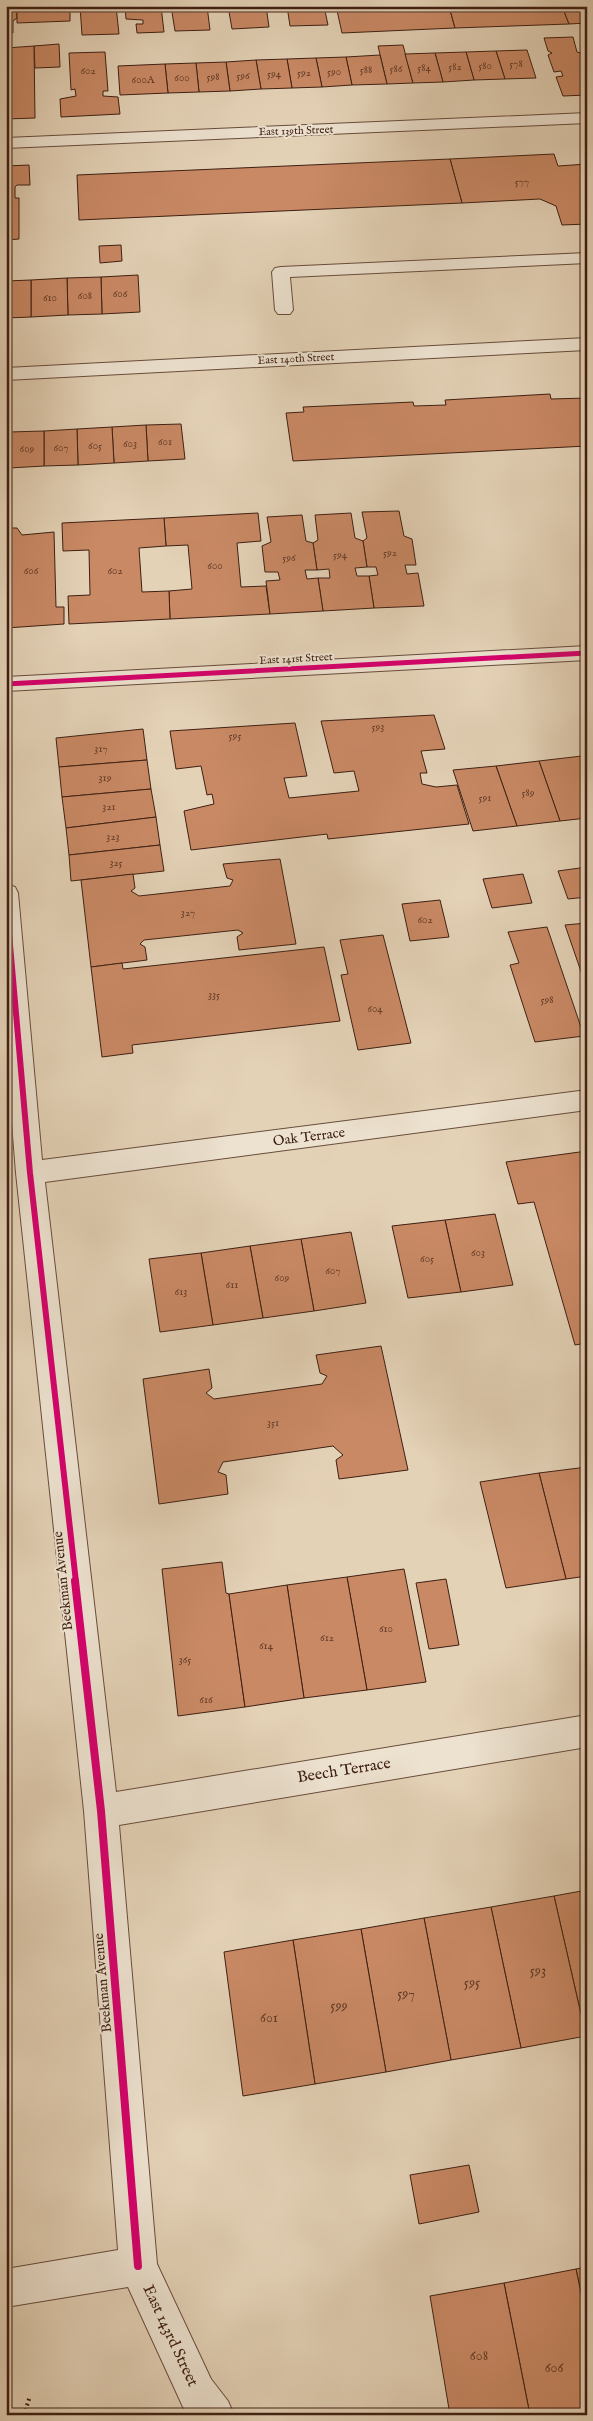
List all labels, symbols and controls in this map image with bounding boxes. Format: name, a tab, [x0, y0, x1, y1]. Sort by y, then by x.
house number: 578	[509, 57, 523, 71]
house number: 580	[478, 59, 492, 73]
house number: 582	[448, 60, 462, 74]
house number: 584	[417, 61, 431, 75]
house number: 586	[390, 62, 403, 76]
house number: 588	[360, 63, 372, 77]
house number: 602	[80, 64, 96, 78]
house number: 590	[327, 65, 341, 79]
house number: 592	[297, 66, 311, 80]
house number: 594	[267, 67, 282, 81]
house number: 596	[236, 69, 250, 83]
house number: 598	[206, 70, 220, 84]
house number: 600	[174, 71, 190, 85]
house number: 600A	[132, 73, 155, 87]
street label: East 139th Street	[258, 123, 334, 139]
house number: 577	[515, 175, 529, 189]
house number: 606	[113, 287, 128, 301]
house number: 608	[78, 289, 92, 303]
house number: 610	[43, 291, 57, 305]
street label: East 140th Street	[257, 350, 335, 368]
house number: 601	[158, 435, 172, 449]
house number: 603	[123, 437, 137, 451]
house number: 605	[88, 439, 102, 453]
house number: 607	[53, 441, 69, 455]
house number: 609	[20, 442, 35, 456]
house number: 592	[383, 546, 397, 560]
house number: 594	[333, 548, 348, 562]
house number: 596	[282, 551, 296, 565]
house number: 600	[207, 559, 223, 573]
house number: 606	[24, 564, 39, 578]
house number: 602	[107, 564, 123, 578]
street label: East 141st Street	[259, 650, 333, 668]
house number: 593	[372, 720, 384, 734]
house number: 595	[229, 729, 241, 743]
house number: 317	[94, 742, 108, 756]
house number: 319	[98, 771, 112, 785]
house number: 589	[521, 786, 535, 800]
house number: 591	[479, 791, 491, 805]
house number: 321	[102, 800, 116, 814]
house number: 323	[106, 830, 120, 844]
house number: 325	[109, 856, 123, 870]
house number: 327	[181, 906, 195, 920]
house number: 602	[417, 913, 433, 927]
house number: 335	[208, 988, 220, 1002]
house number: 598	[540, 993, 554, 1007]
house number: 604	[367, 1002, 383, 1016]
street label: Oak Terrace	[272, 1124, 347, 1150]
house number: 603	[471, 1246, 485, 1260]
house number: 605	[420, 1252, 434, 1266]
house number: 607	[325, 1264, 341, 1278]
house number: 609	[275, 1271, 290, 1285]
house number: 611	[226, 1278, 238, 1292]
house number: 613	[175, 1285, 187, 1299]
house number: 351	[267, 1416, 279, 1430]
street label: Beekman Avenue	[49, 1530, 77, 1632]
house number: 610	[379, 1622, 393, 1636]
house number: 612	[320, 1631, 334, 1645]
house number: 614	[259, 1639, 274, 1653]
house number: 365	[179, 1653, 191, 1667]
house number: 616	[199, 1693, 213, 1707]
street label: Beech Terrace	[296, 1754, 392, 1788]
street label: Beekman Avenue	[90, 1932, 116, 2033]
house number: 593	[530, 1962, 546, 1980]
house number: 595	[464, 1974, 480, 1992]
house number: 597	[397, 1985, 415, 2003]
house number: 599	[330, 1997, 348, 2015]
house number: 601	[260, 2009, 278, 2027]
street label: East 143rd Street	[138, 2282, 203, 2391]
house number: 608	[470, 2347, 488, 2365]
house number: 606	[545, 2359, 564, 2377]

